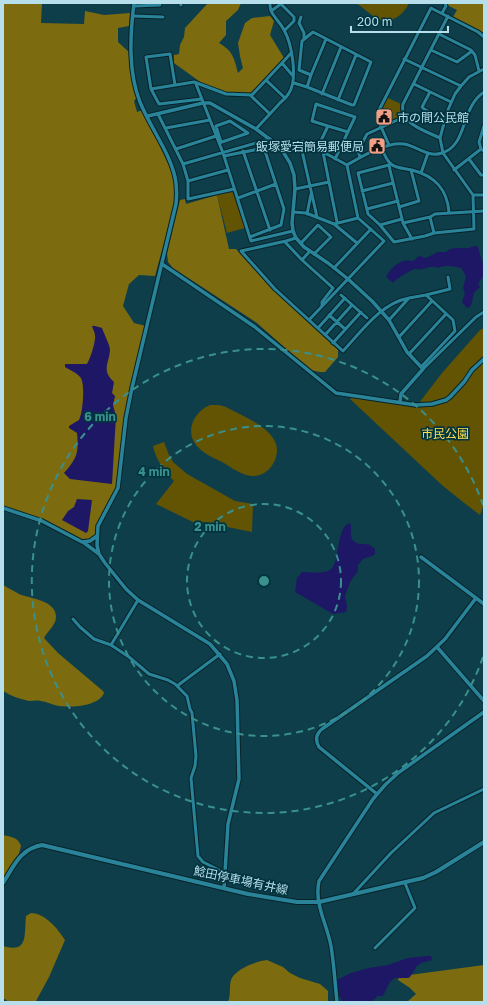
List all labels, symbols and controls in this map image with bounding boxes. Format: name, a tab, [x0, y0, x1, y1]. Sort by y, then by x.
scale bar	[351, 8, 448, 34]
text: 200 m	[357, 14, 392, 29]
public building icon: 市の間公民館	[374, 107, 394, 127]
place label: 市の間公民館	[397, 110, 469, 125]
public building icon: 飯塚愛宕簡易郵便局	[367, 136, 387, 156]
place label: 飯塚愛宕簡易郵便局	[256, 139, 364, 154]
text: 6 min	[84, 409, 116, 424]
park label: 市民公園	[421, 426, 469, 441]
text: 4 min	[138, 464, 170, 479]
text: 2 min	[194, 519, 226, 534]
centre of rings	[257, 574, 271, 588]
street label: 鯰田停車場有井線	[192, 863, 290, 897]

